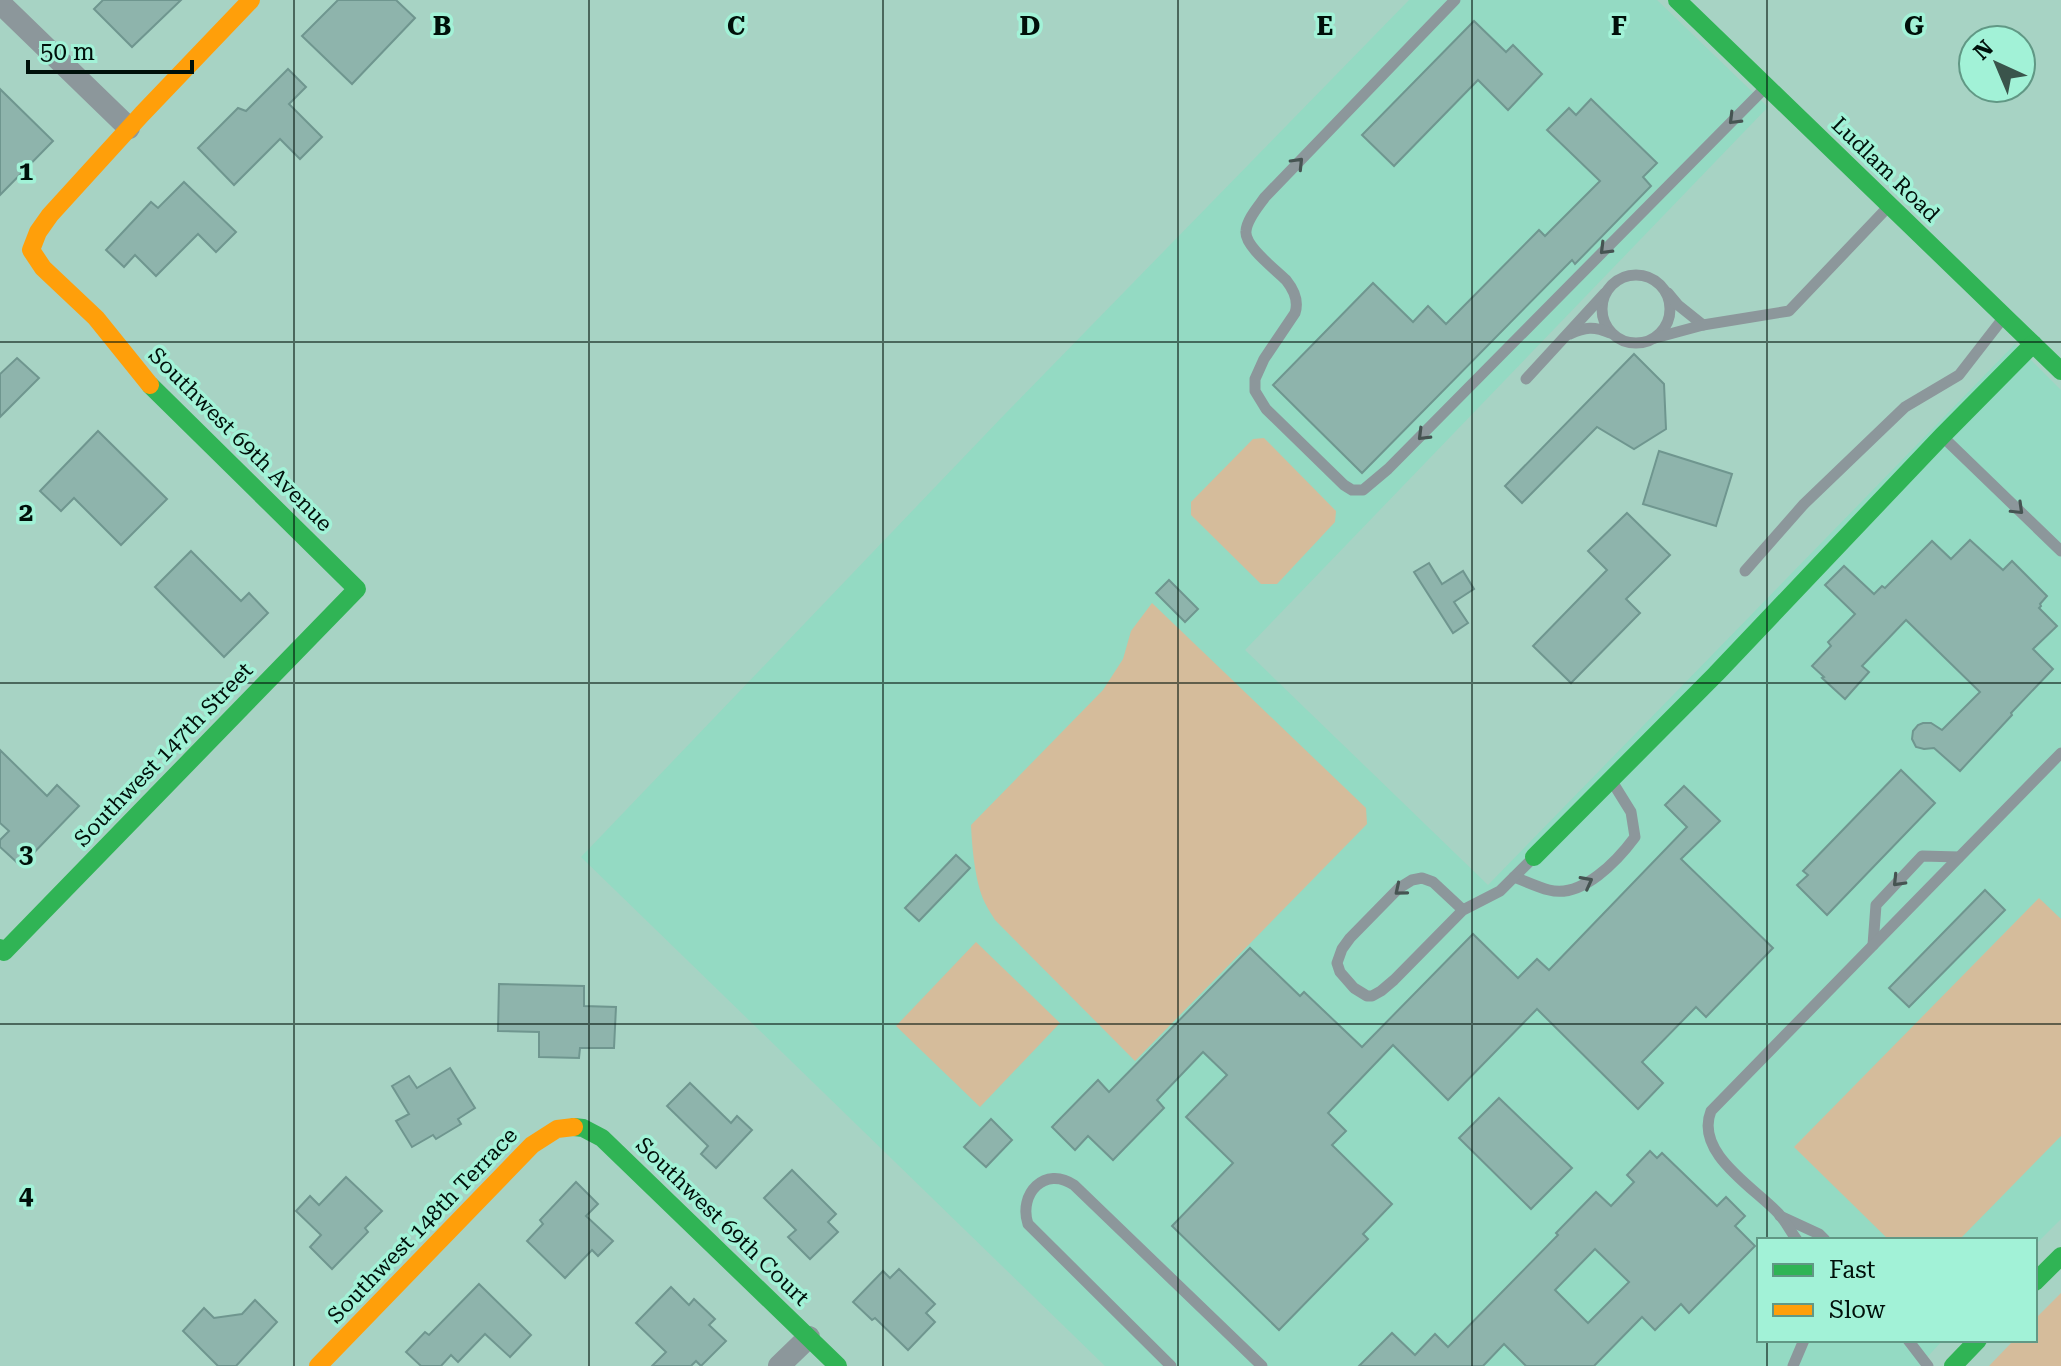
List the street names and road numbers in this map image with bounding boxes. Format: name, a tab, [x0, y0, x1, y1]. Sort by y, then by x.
street label: Ludlam Road	[1827, 112, 1945, 227]
street label: Southwest 69th Avenue	[144, 342, 338, 536]
street label: Southwest 147th Street	[69, 657, 258, 851]
street label: Southwest 148th Terrace	[322, 1123, 522, 1328]
street label: Southwest 69th Court	[631, 1132, 814, 1311]

